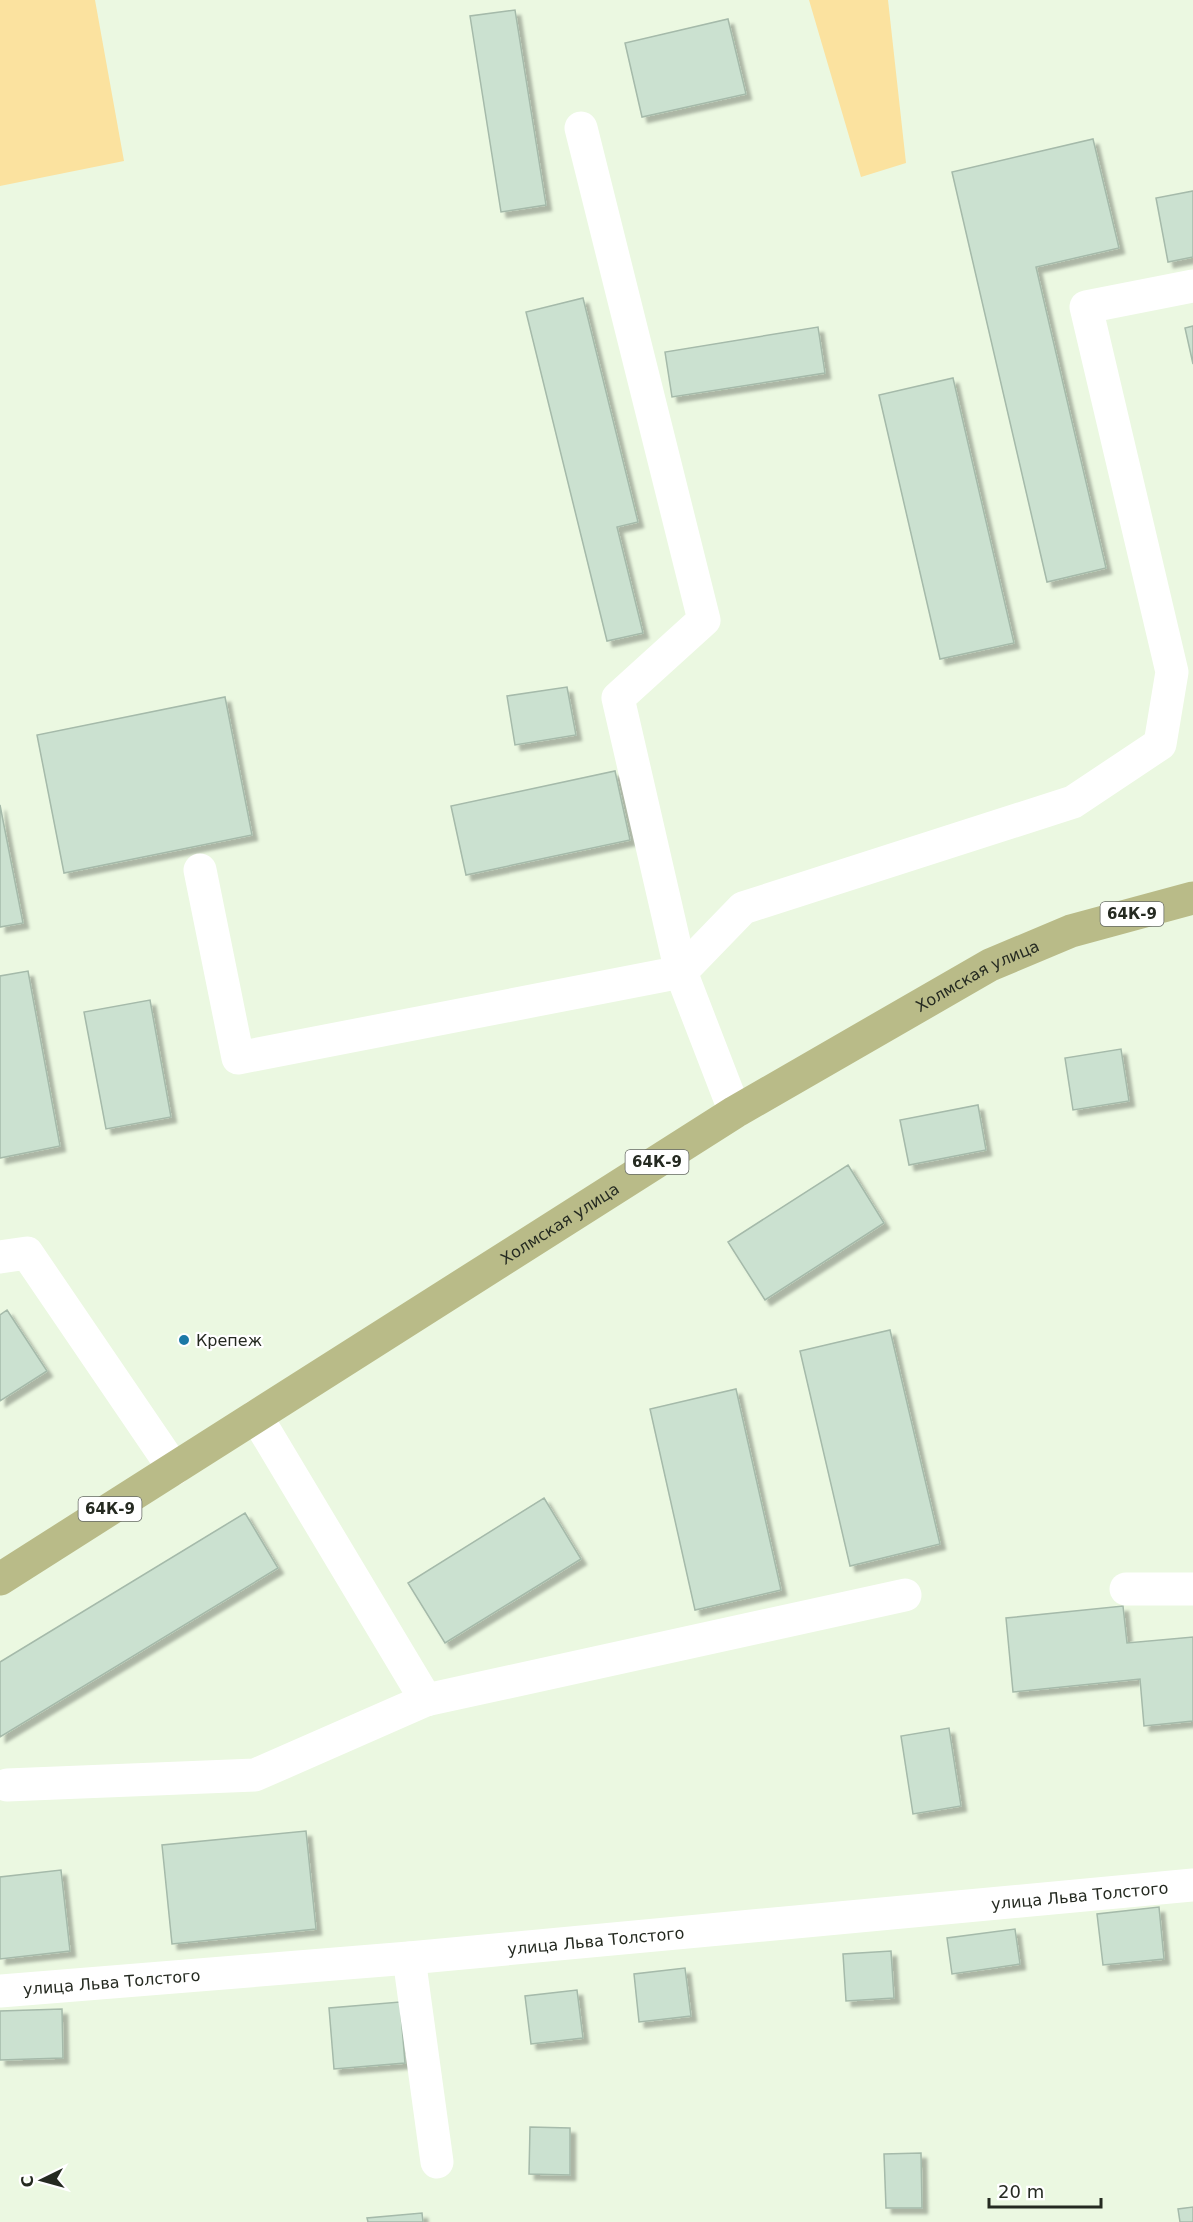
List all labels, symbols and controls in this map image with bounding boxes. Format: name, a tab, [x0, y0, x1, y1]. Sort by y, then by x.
road number: 64К-9	[1100, 902, 1164, 926]
street label: Холмская улица	[912, 936, 1042, 1015]
road number: 64К-9	[626, 1150, 688, 1174]
street label: Холмская улица	[497, 1179, 622, 1268]
place label: Крепеж	[196, 1331, 262, 1350]
marker: Крепеж	[177, 1333, 191, 1347]
road number: 64К-9	[78, 1497, 142, 1521]
street label: улица Льва Толстого	[990, 1878, 1169, 1913]
street label: улица Льва Толстого	[507, 1923, 685, 1958]
street label: улица Льва Толстого	[22, 1965, 201, 1999]
north arrow	[12, 2150, 72, 2210]
scale bar	[989, 2171, 1102, 2209]
text: С	[18, 2175, 38, 2188]
text: 20 m	[998, 2181, 1044, 2202]

